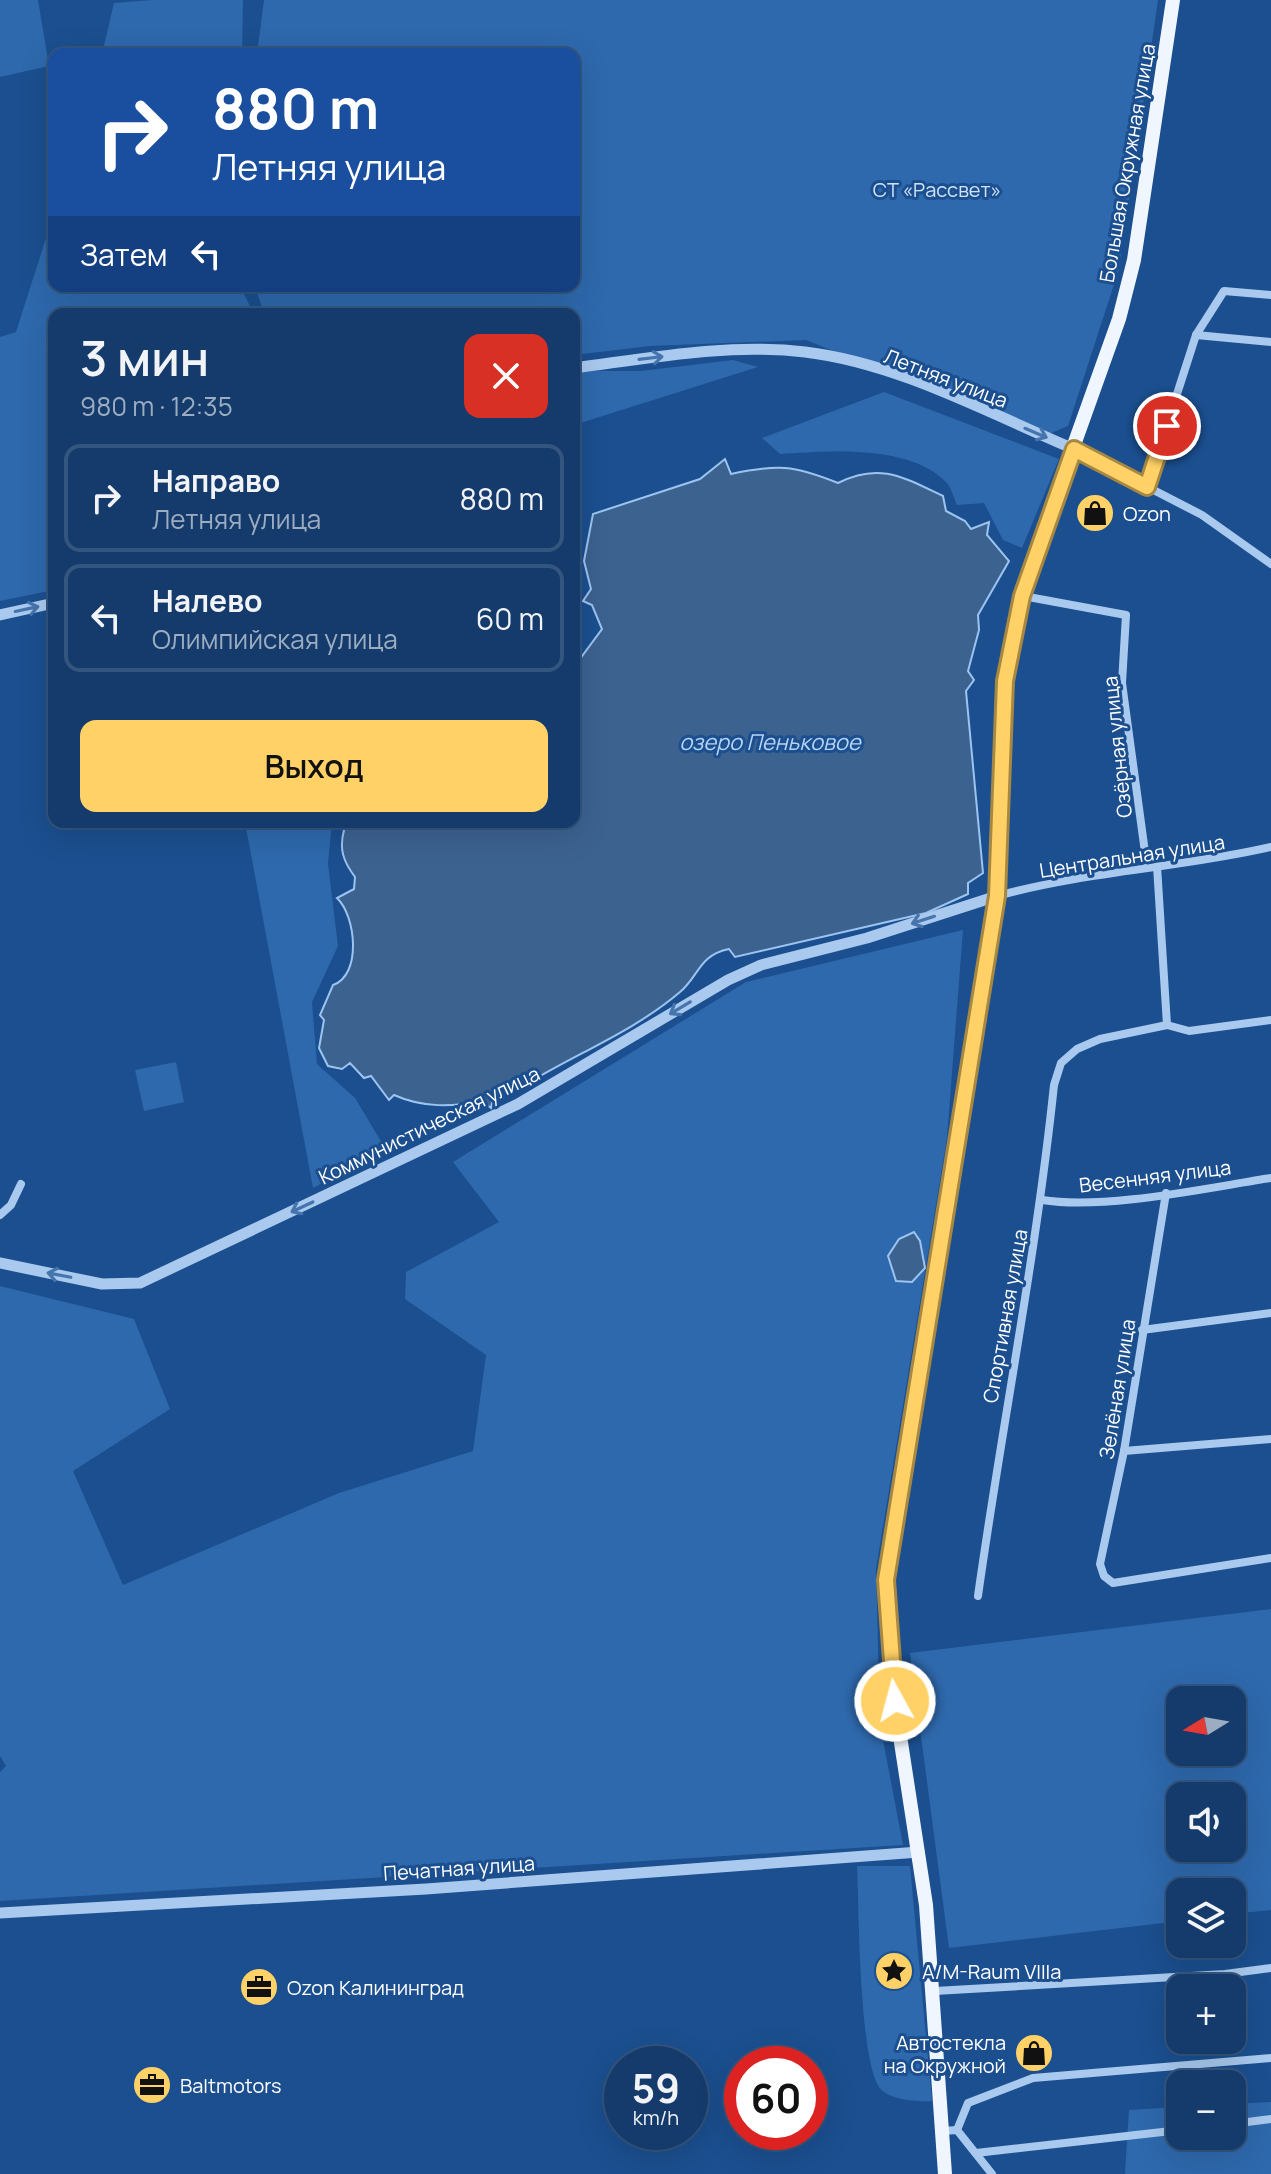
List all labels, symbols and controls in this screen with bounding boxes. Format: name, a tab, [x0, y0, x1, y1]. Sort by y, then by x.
street label: Большая Окружная улица	[1093, 42, 1161, 284]
text: 880 m	[212, 69, 379, 146]
icon: right	[80, 80, 184, 184]
text: Летняя улица	[212, 142, 446, 191]
park label: СТ «Рассвет»	[873, 176, 1001, 203]
icon: left	[184, 232, 228, 276]
text: Затем	[80, 234, 168, 275]
text: 3 мин	[80, 325, 209, 390]
button: close	[464, 334, 548, 418]
street label: Летняя улица	[880, 342, 1012, 414]
one-way arrow	[638, 350, 664, 365]
text: 980 m · 12:35	[80, 388, 233, 424]
pin	[1133, 392, 1201, 460]
icon: arrive	[1145, 404, 1189, 448]
one-way arrow	[1023, 427, 1048, 442]
text: Направо	[152, 460, 280, 501]
icon: right	[84, 476, 128, 520]
text: 880 m	[459, 478, 544, 519]
shop icon: Ozon	[1074, 492, 1116, 534]
place label: Ozon	[1123, 500, 1171, 527]
text: Летняя улица	[152, 501, 321, 537]
text: Налево	[152, 580, 262, 621]
icon: left	[84, 596, 128, 640]
text: 60 m	[476, 598, 544, 639]
one-way arrow	[14, 601, 39, 616]
text: Олимпийская улица	[152, 621, 398, 657]
street label: Озёрная улица	[1096, 675, 1138, 819]
button: Выход	[80, 720, 548, 812]
water label: озеро Пеньковое	[679, 727, 862, 757]
street label: Центральная улица	[1037, 828, 1227, 884]
one-way arrow	[911, 914, 936, 928]
one-way arrow	[669, 1000, 692, 1016]
street label: Коммунистическая улица	[314, 1060, 544, 1190]
street label: Весенняя улица	[1077, 1153, 1233, 1199]
one-way arrow	[290, 1200, 314, 1215]
street label: Спортивная улица	[976, 1227, 1034, 1405]
one-way arrow	[47, 1267, 73, 1282]
street label: Зелёная улица	[1093, 1317, 1141, 1461]
position arrow	[853, 1659, 937, 1743]
north arrow	[1166, 1686, 1246, 1766]
map controls	[1166, 1686, 1246, 2150]
button: sound	[1166, 1782, 1246, 1862]
street label: Печатная улица	[382, 1849, 536, 1887]
button: layers	[1166, 1878, 1246, 1958]
place icon: A/M-Raum VIIIa	[873, 1950, 915, 1992]
place label: A/M-Raum VIIIa	[922, 1958, 1061, 1985]
office icon: Ozon Калининград	[238, 1966, 280, 2008]
place label: Ozon Калининград	[287, 1974, 464, 2001]
button: +	[1166, 1974, 1246, 2054]
place label: Автостекла на Окружной	[884, 2029, 1006, 2079]
shop icon: Автостекла на Окружной	[1013, 2032, 1055, 2074]
speed limit sign: 60	[724, 2046, 828, 2150]
text: 59	[632, 2060, 680, 2115]
office icon: Baltmotors	[131, 2064, 173, 2106]
button: −	[1166, 2070, 1246, 2150]
place label: Baltmotors	[180, 2072, 282, 2099]
text: km/h	[633, 2104, 679, 2131]

